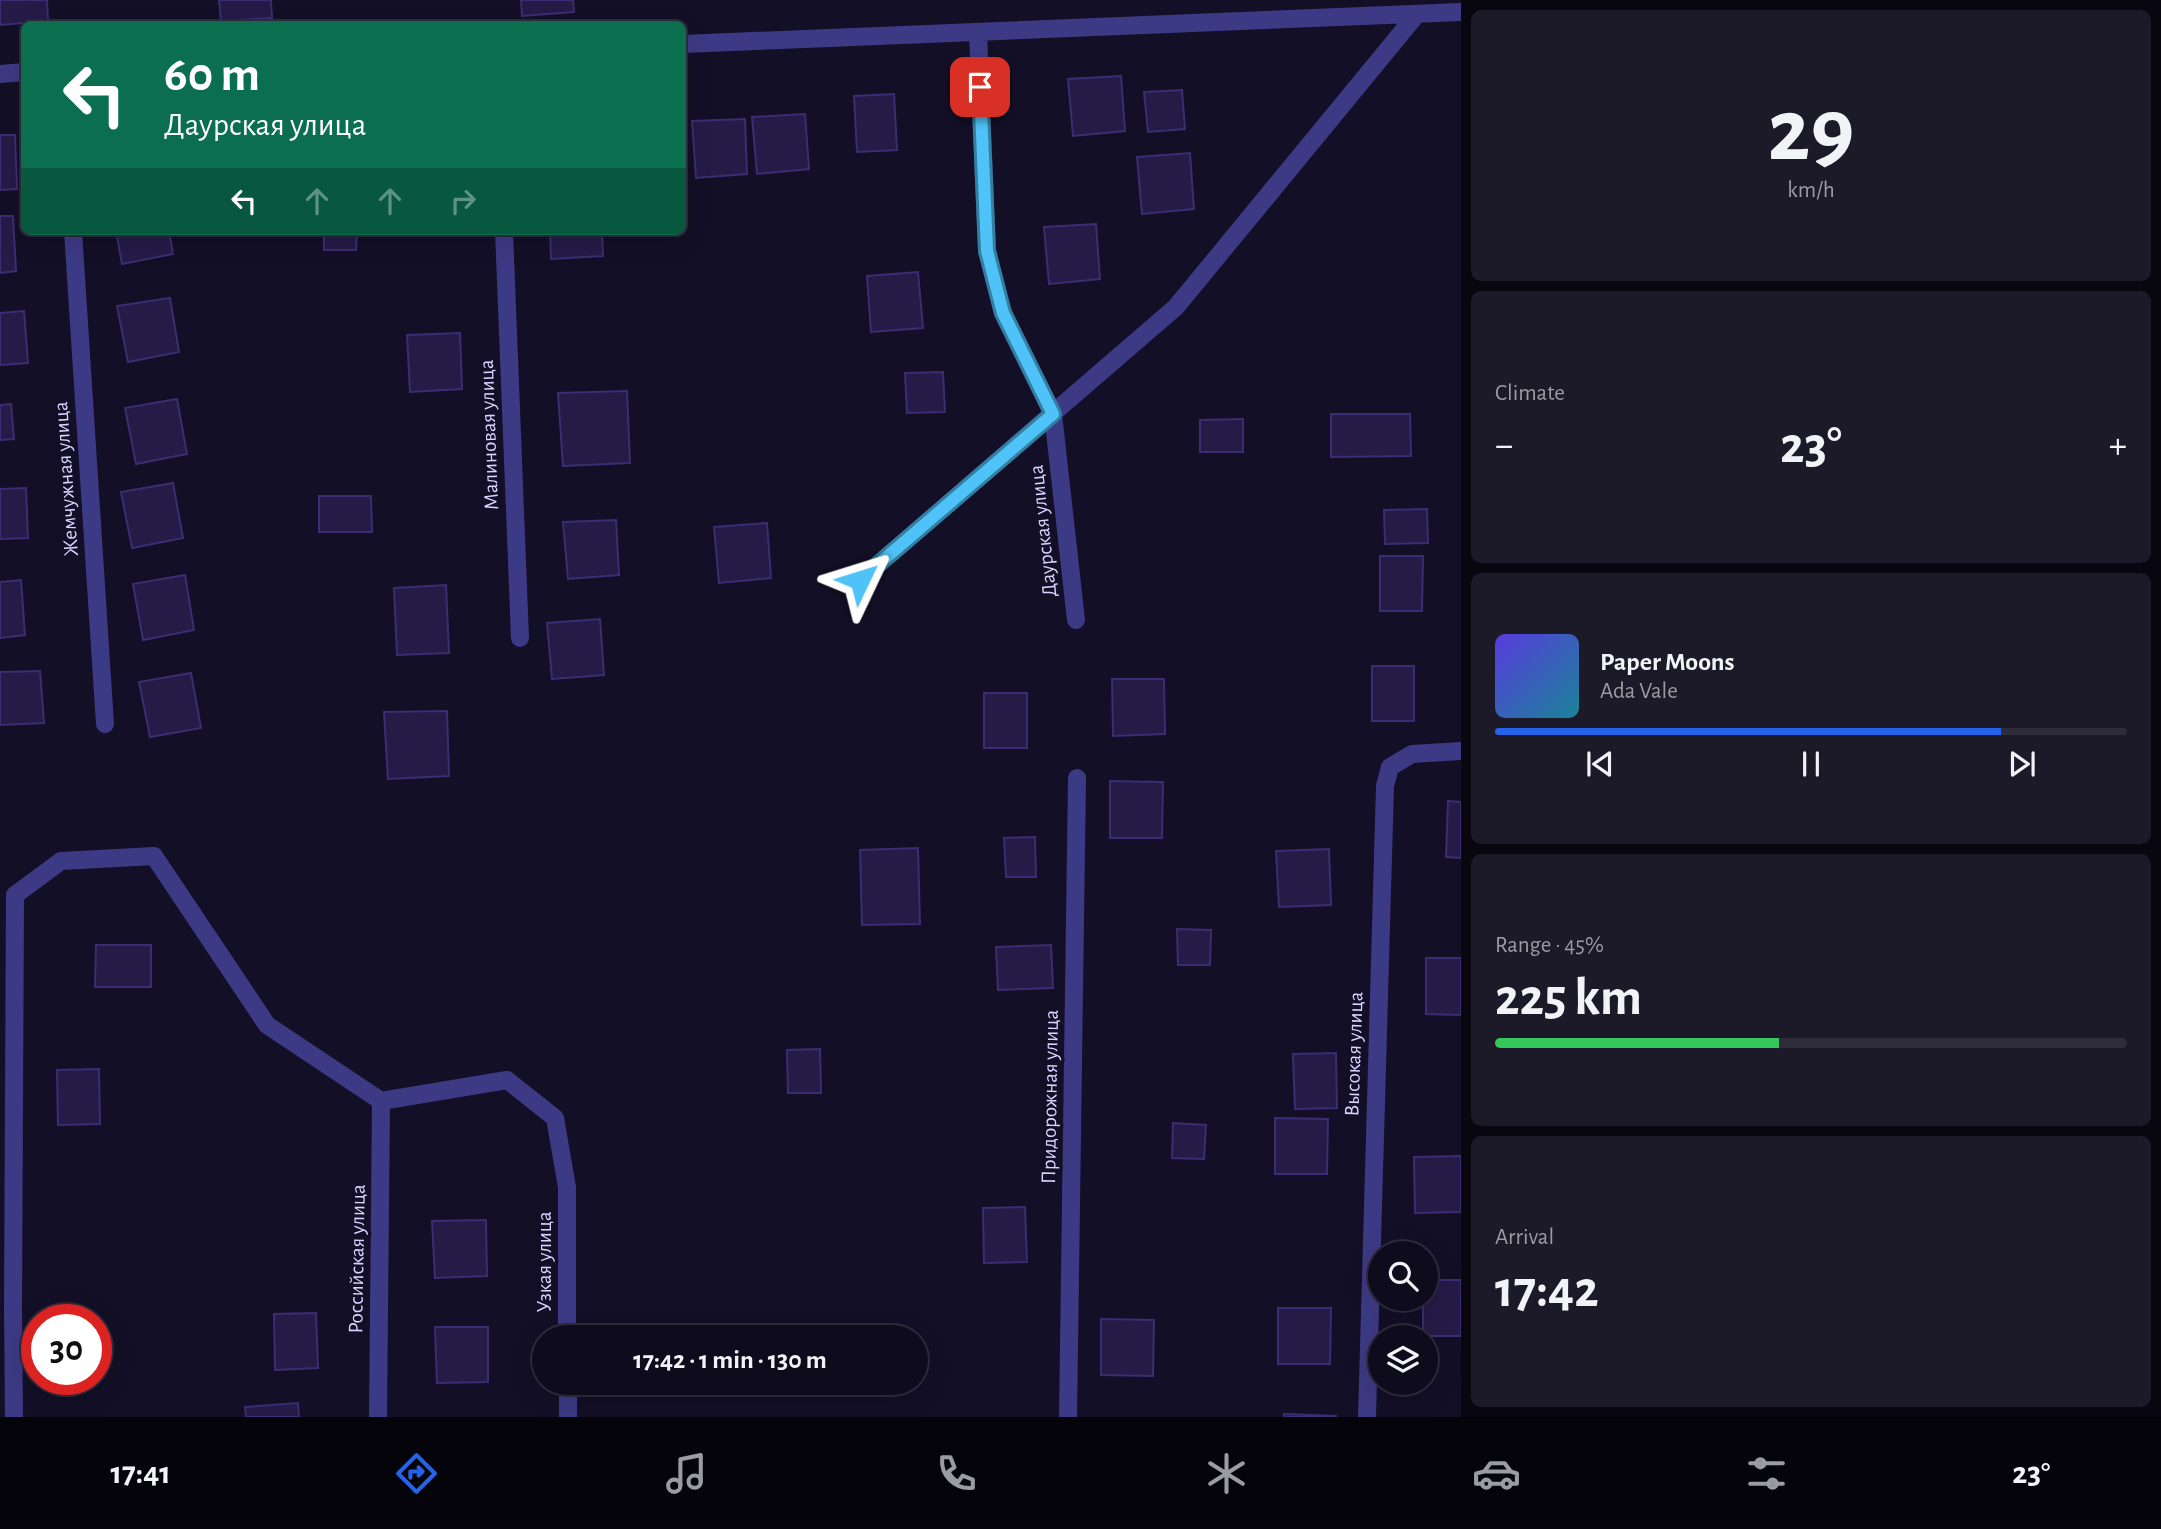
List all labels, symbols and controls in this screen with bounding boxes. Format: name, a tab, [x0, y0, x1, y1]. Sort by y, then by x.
icon: left	[49, 49, 140, 140]
text: 60 m	[164, 51, 260, 100]
pin	[950, 57, 1010, 117]
icon: arrive	[961, 68, 999, 106]
text: 29	[1768, 86, 1854, 177]
text: Даурская улица	[164, 109, 366, 141]
text: km/h	[1787, 179, 1835, 202]
icon: left	[225, 182, 263, 220]
icon: ahead	[298, 182, 336, 220]
icon: ahead	[371, 182, 409, 220]
icon: right	[444, 182, 482, 220]
street label: Малиновая улица	[476, 359, 502, 511]
text: Climate	[1495, 382, 1565, 405]
street label: Жемчужная улица	[50, 400, 82, 557]
text: 23°	[1780, 420, 1842, 472]
text: −	[1495, 427, 1513, 465]
text: +	[2109, 427, 2127, 465]
street label: Даурская улица	[1026, 463, 1060, 598]
position arrow	[823, 543, 897, 617]
text: Paper Moons	[1600, 649, 1735, 675]
text: Ada Vale	[1600, 680, 1678, 703]
icon: previous	[1581, 745, 1619, 783]
icon: pause	[1792, 745, 1830, 783]
icon: next	[2003, 745, 2041, 783]
text: Range · 45%	[1495, 934, 1604, 957]
text: 225 km	[1495, 972, 1642, 1024]
street label: Высокая улица	[1341, 991, 1367, 1117]
street label: Придорожная улица	[1038, 1009, 1062, 1184]
street label: Российская улица	[345, 1184, 369, 1334]
street label: Узкая улица	[534, 1211, 555, 1313]
text: Arrival	[1495, 1226, 1554, 1249]
map controls	[1368, 1241, 1438, 1395]
button: search	[1368, 1241, 1438, 1311]
text: 17:42	[1495, 1264, 1599, 1316]
speed limit sign: 30	[21, 1304, 112, 1395]
button: layers	[1368, 1325, 1438, 1395]
text: 17:42 · 1 min · 130 m	[633, 1347, 827, 1373]
icon: directions	[392, 1449, 441, 1498]
icon: music	[662, 1449, 711, 1498]
icon: phone	[932, 1449, 981, 1498]
icon: climate	[1202, 1449, 1251, 1498]
icon: car	[1472, 1449, 1521, 1498]
icon: filters	[1742, 1449, 1791, 1498]
text: 17:41	[111, 1457, 171, 1489]
text: 23°	[2012, 1457, 2050, 1489]

